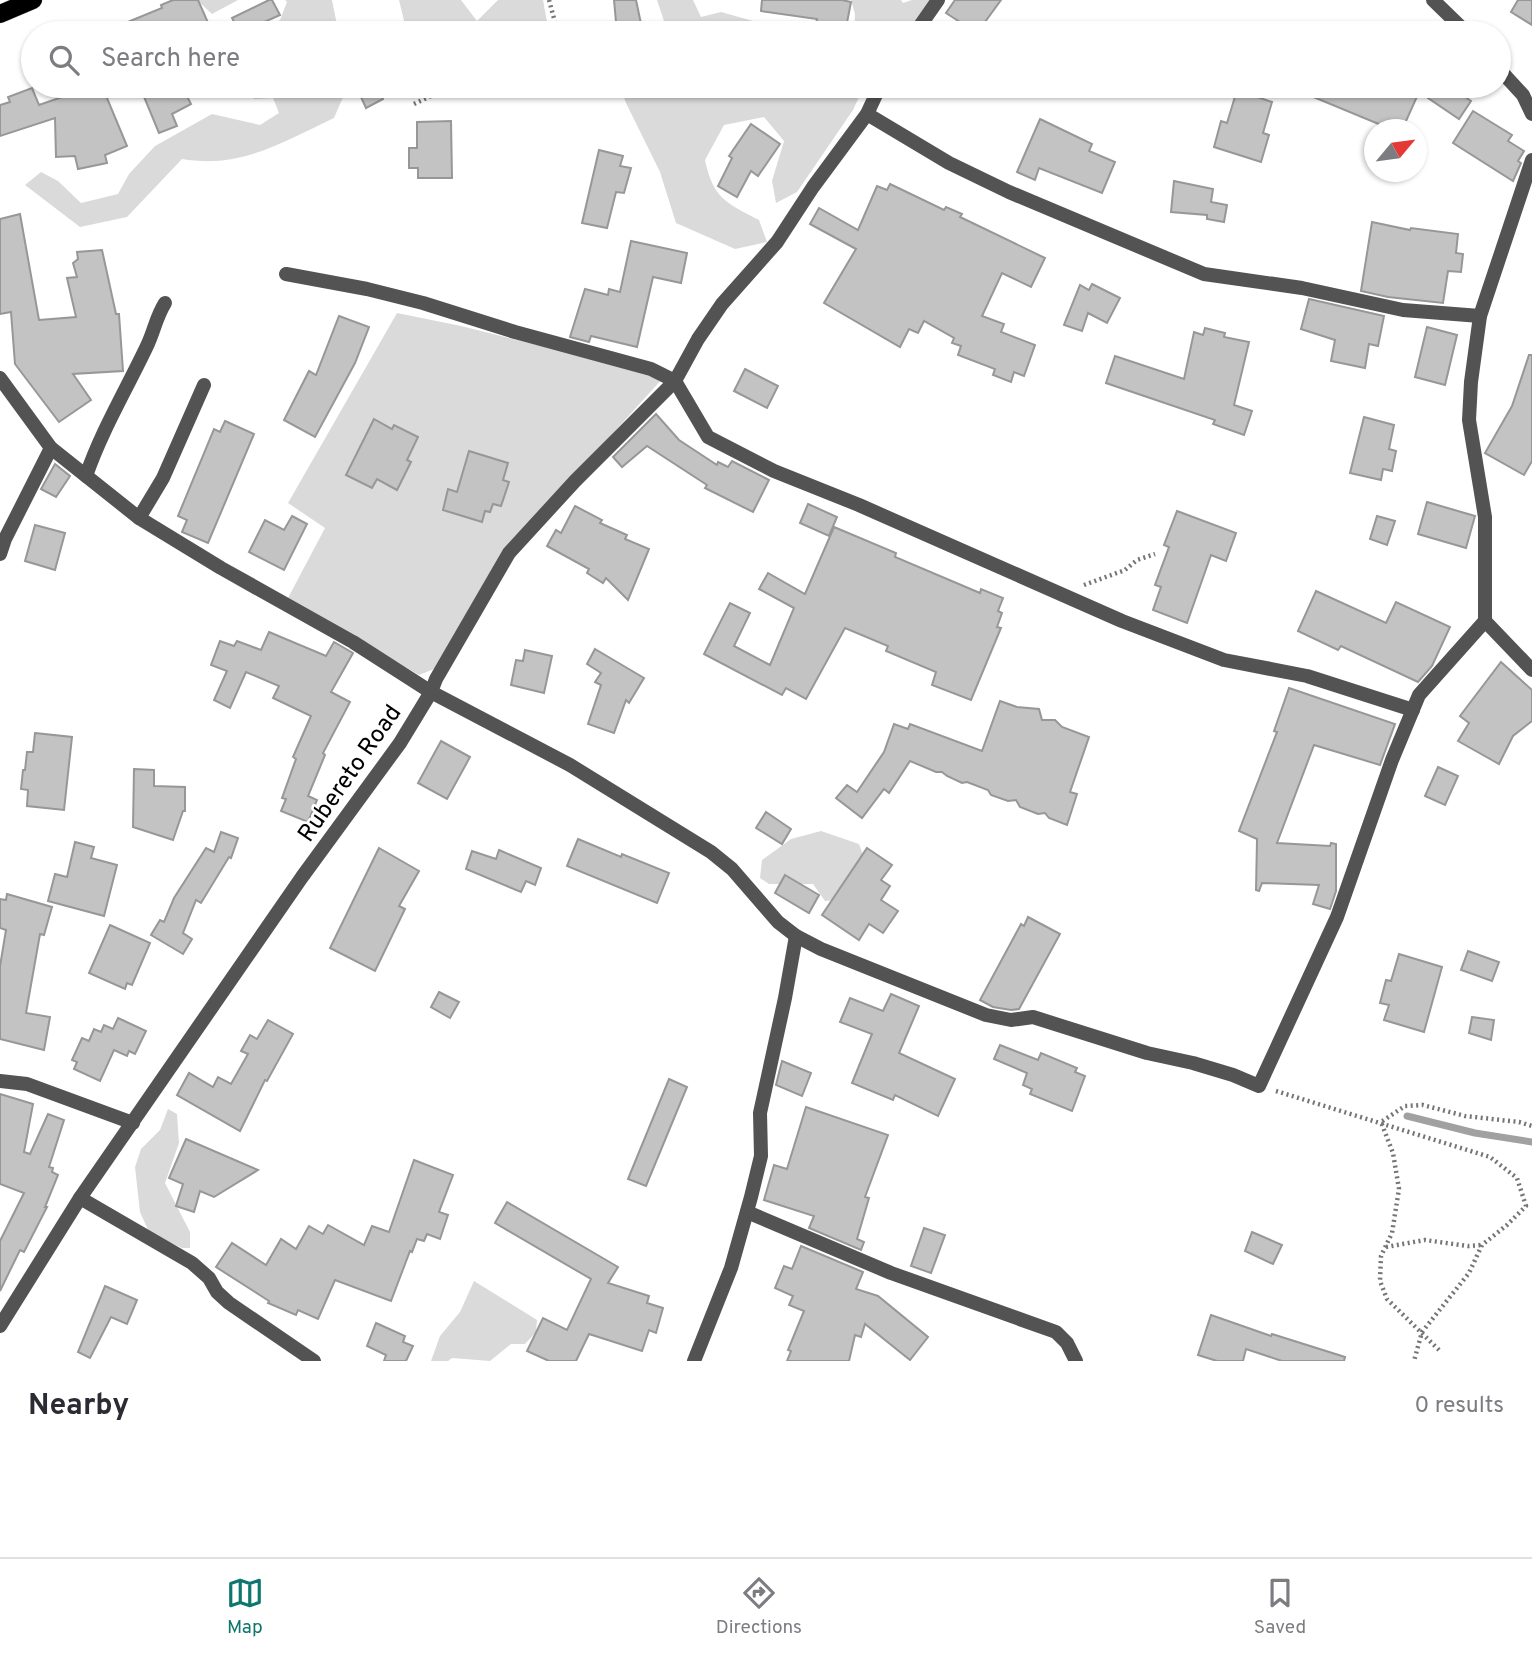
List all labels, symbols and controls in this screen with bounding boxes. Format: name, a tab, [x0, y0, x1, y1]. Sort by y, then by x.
search box	[21, 21, 1511, 98]
icon: search	[45, 41, 83, 79]
text: Search here	[101, 43, 240, 76]
north arrow	[1364, 119, 1427, 182]
street label: Rubereto Road	[292, 700, 409, 849]
text: Nearby	[28, 1388, 129, 1425]
text: 0 results	[1415, 1392, 1504, 1421]
tab: Map	[226, 1574, 264, 1640]
tab: Directions	[716, 1574, 802, 1640]
tab: Saved	[1254, 1574, 1306, 1640]

